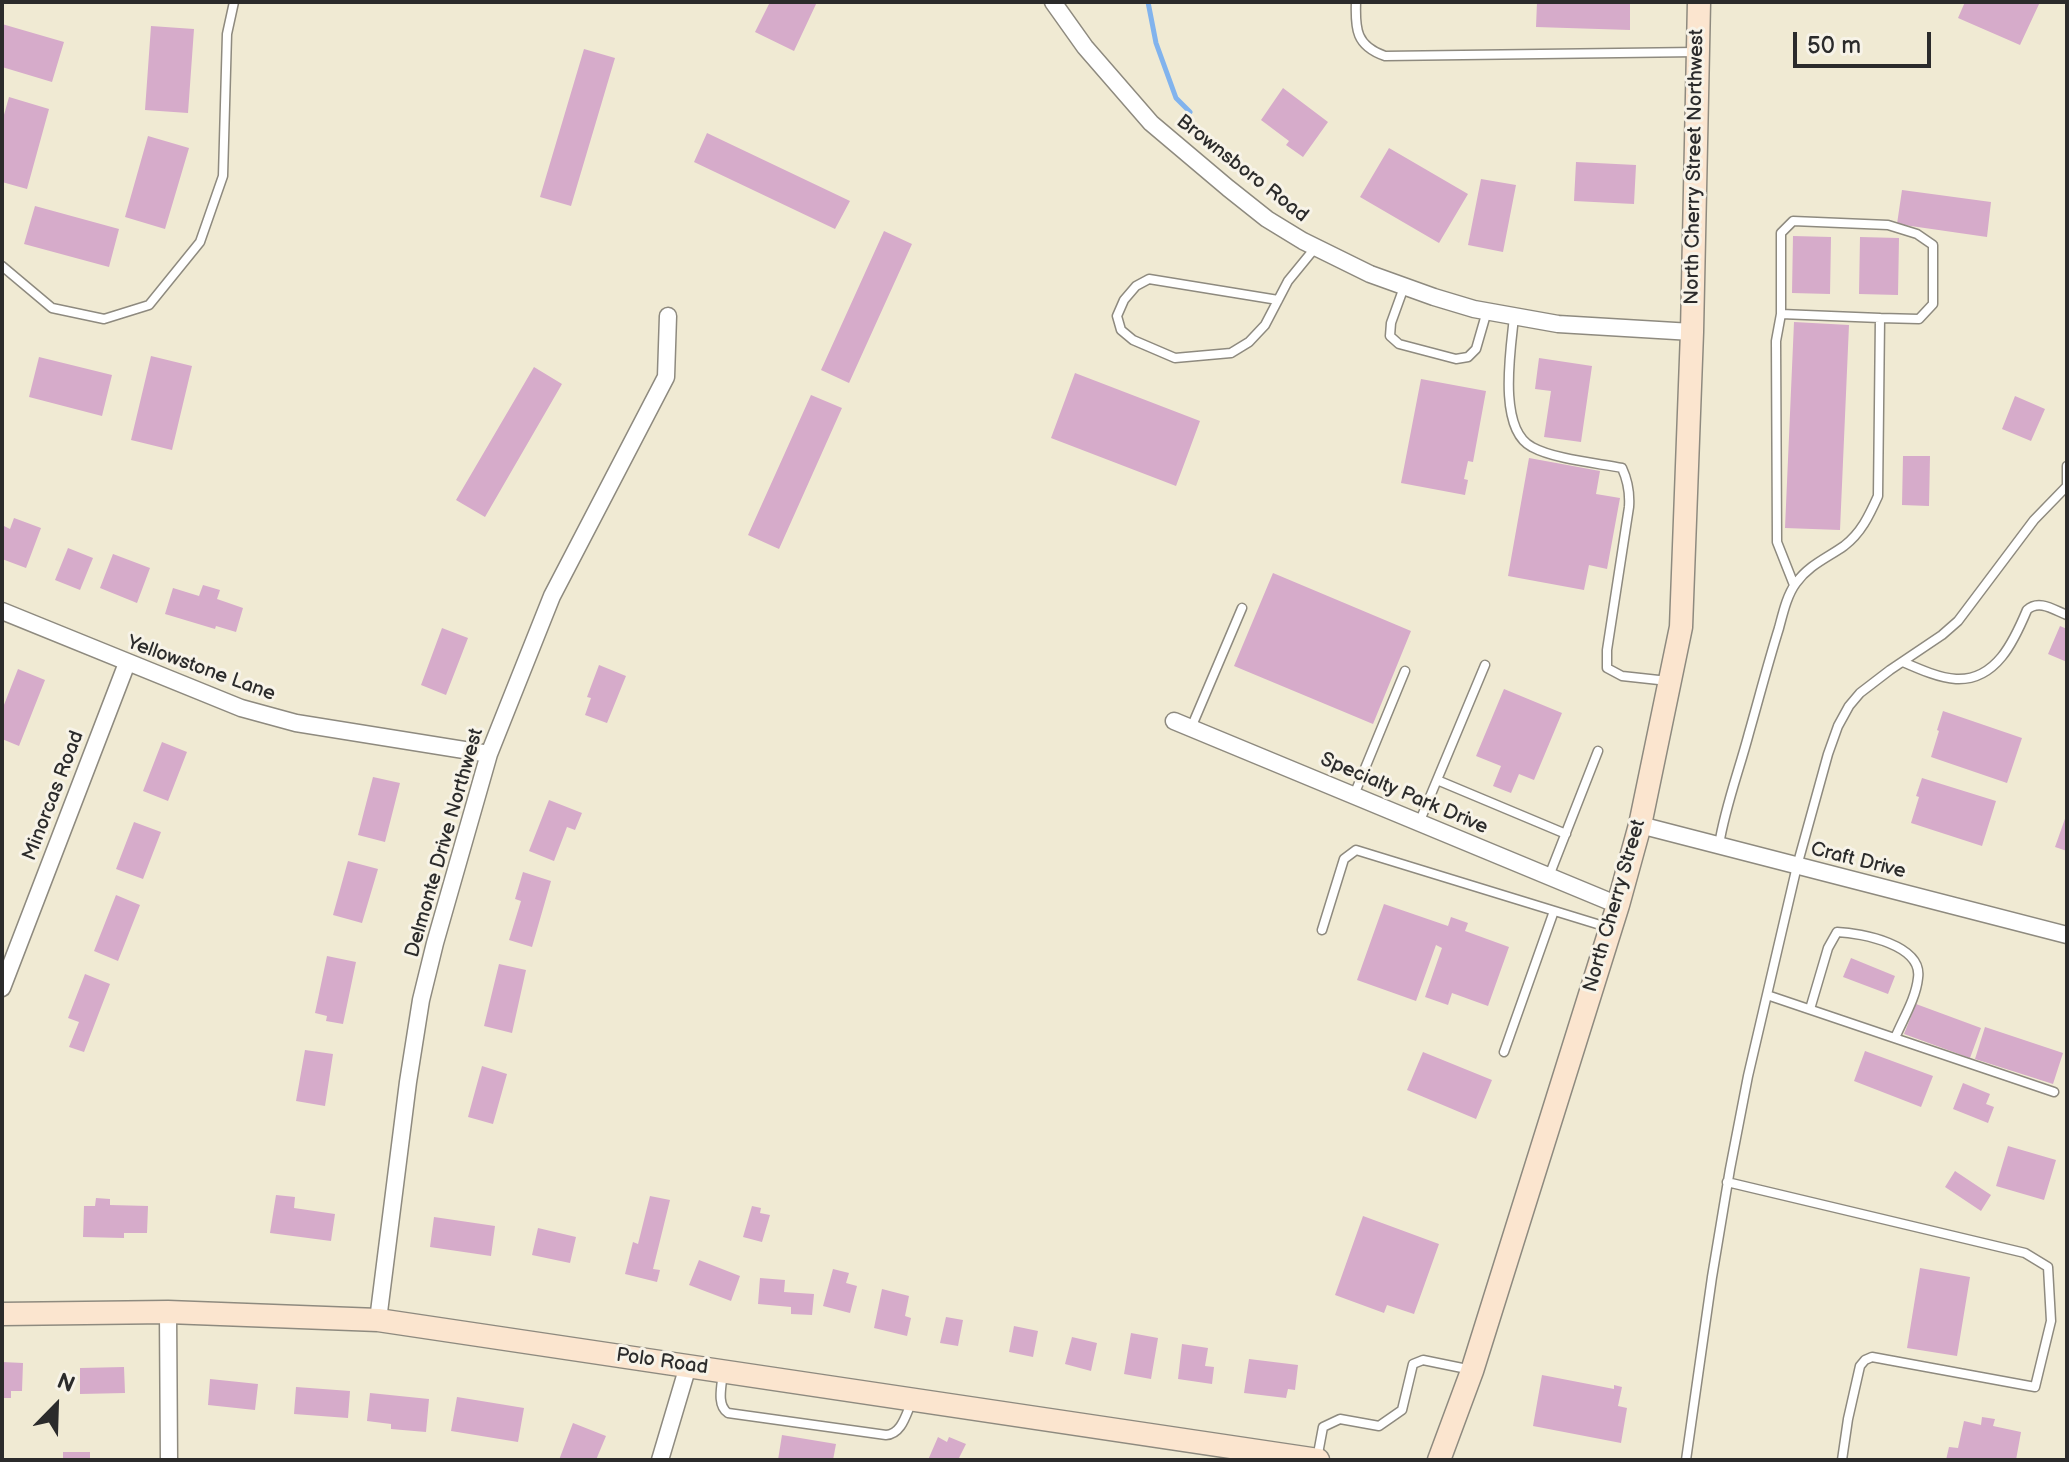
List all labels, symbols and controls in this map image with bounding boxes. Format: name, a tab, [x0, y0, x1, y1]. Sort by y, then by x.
scale bar	[1797, 16, 1935, 66]
street label: North Cherry Street Northwest	[1681, 29, 1709, 305]
text: 50 m	[1807, 31, 1861, 60]
street label: Brownsboro Road	[1171, 110, 1313, 228]
street label: Yellowstone Lane	[124, 631, 278, 707]
street label: Delmonte Drive Northwest	[401, 726, 489, 960]
street label: Minorcas Road	[18, 728, 90, 864]
street label: Specialty Park Drive	[1317, 748, 1491, 840]
street label: North Cherry Street	[1579, 817, 1651, 995]
street label: Craft Drive	[1808, 838, 1908, 884]
street label: Polo Road	[614, 1344, 710, 1380]
north arrow	[16, 1366, 96, 1446]
text: N	[53, 1368, 78, 1399]

